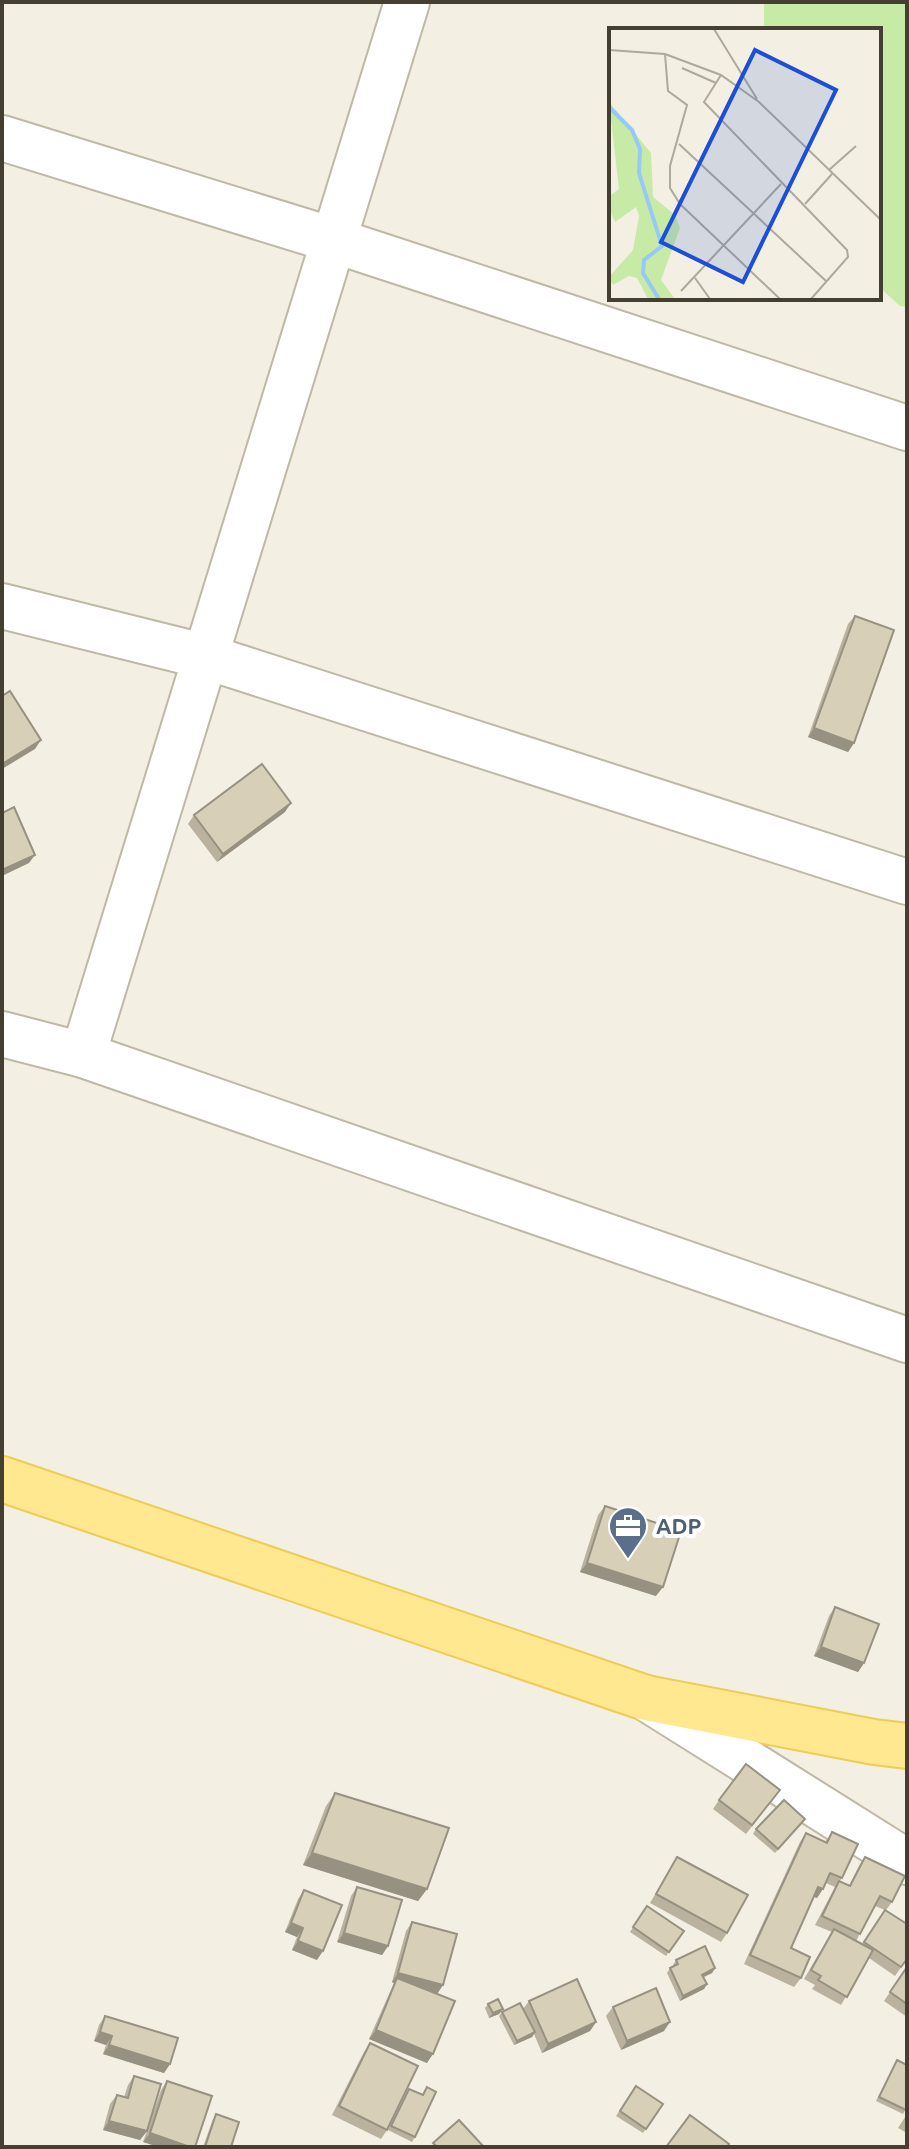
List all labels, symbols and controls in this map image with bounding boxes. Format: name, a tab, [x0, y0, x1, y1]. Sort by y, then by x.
inset map	[609, 28, 881, 300]
office icon: ADP	[607, 1505, 649, 1560]
place label: ADP	[656, 1513, 702, 1538]

